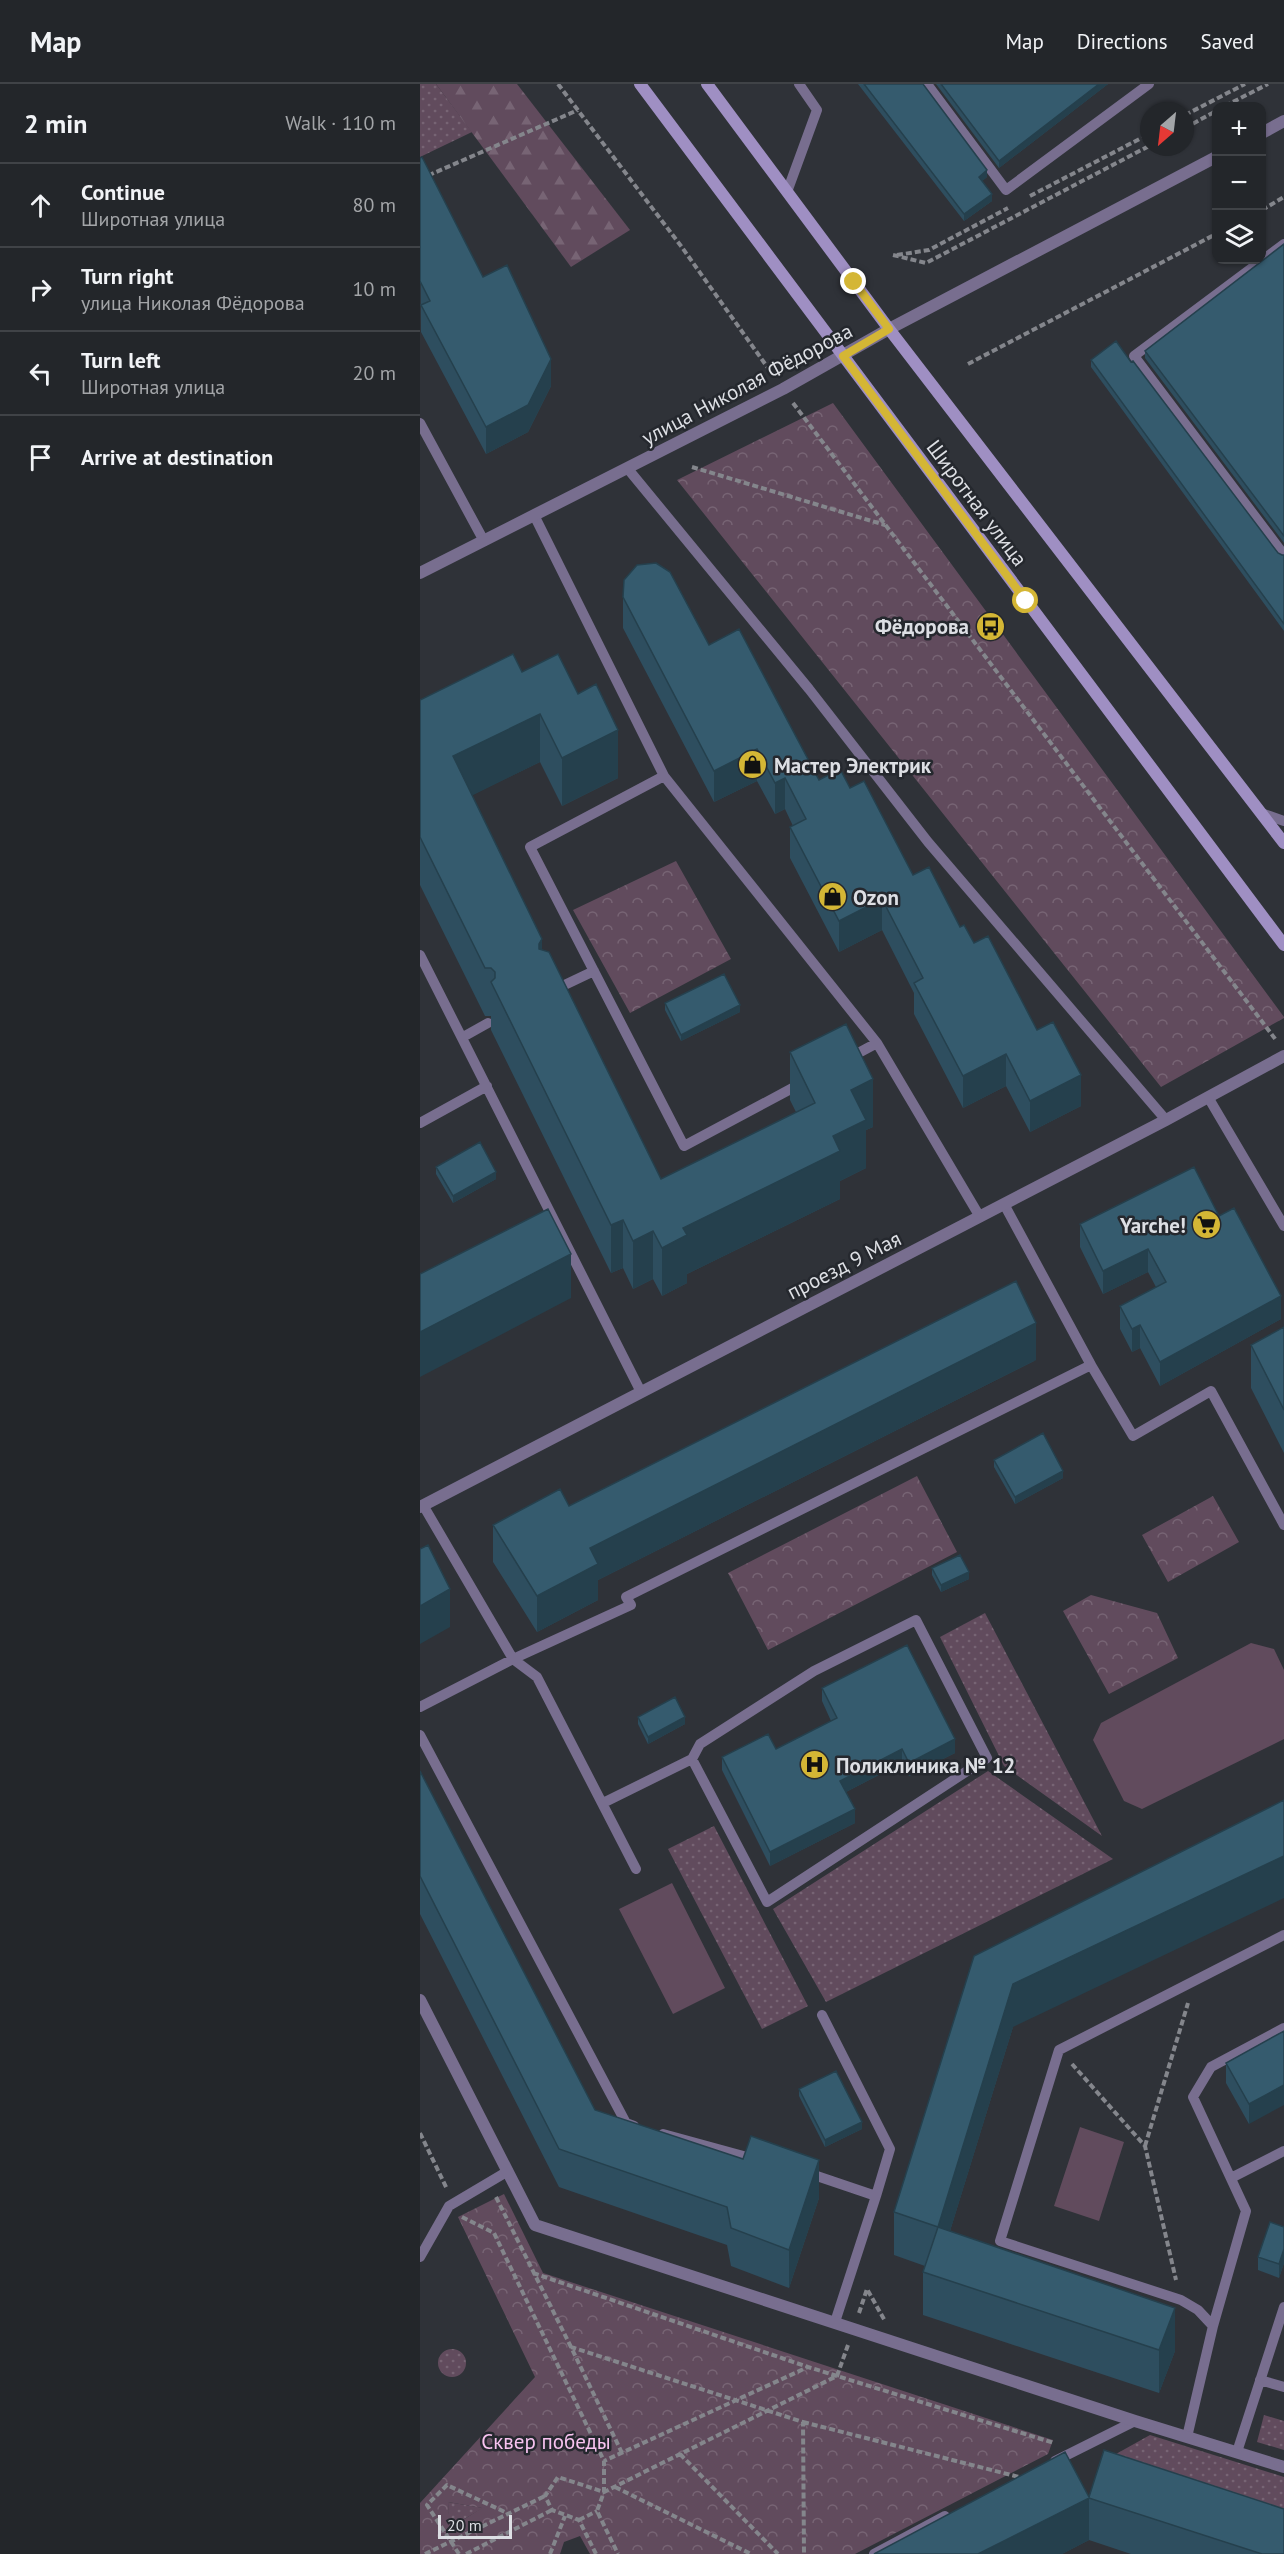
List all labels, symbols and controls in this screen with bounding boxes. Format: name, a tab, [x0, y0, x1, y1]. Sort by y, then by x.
text: Map	[30, 23, 81, 60]
text: Map	[1005, 28, 1044, 55]
text: Directions	[1077, 28, 1168, 55]
text: Saved	[1201, 28, 1254, 55]
north arrow	[1140, 102, 1194, 156]
map controls	[1212, 102, 1266, 264]
button: +	[1212, 102, 1266, 156]
text: 2 min	[24, 107, 87, 140]
text: Walk · 110 m	[285, 110, 396, 136]
button: −	[1212, 156, 1266, 210]
text: Continue	[81, 178, 165, 206]
icon: ahead	[24, 189, 57, 222]
text: 80 m	[353, 192, 396, 218]
text: Широтная улица	[81, 206, 225, 232]
button: layers	[1212, 210, 1266, 264]
text: Turn right	[81, 262, 173, 290]
route end	[840, 268, 866, 294]
icon: right	[24, 273, 57, 306]
text: 10 m	[353, 276, 396, 302]
text: улица Николая Фёдорова	[81, 290, 305, 316]
street label: улица Николая Фёдорова	[637, 317, 857, 451]
text: Turn left	[81, 346, 161, 374]
icon: left	[24, 357, 57, 390]
text: 20 m	[353, 360, 396, 386]
text: Широтная улица	[81, 374, 225, 400]
street label: Широтная улица	[921, 434, 1033, 572]
icon: arrive	[24, 441, 57, 474]
text: Arrive at destination	[81, 443, 273, 471]
route start	[1012, 587, 1038, 613]
bus stop icon: Фёдорова	[974, 610, 1006, 642]
place label: Фёдорова	[875, 613, 969, 640]
shop icon: Мастер Электрик	[737, 749, 769, 781]
place label: Мастер Электрик	[774, 752, 932, 779]
shop icon: Ozon	[816, 881, 848, 913]
place label: Ozon	[853, 884, 899, 911]
supermarket icon: Yarche!	[1191, 1209, 1223, 1241]
place label: Yarche!	[1119, 1212, 1186, 1239]
street label: проезд 9 Мая	[782, 1225, 906, 1305]
hospital icon: Поликлиника № 12	[799, 1749, 831, 1781]
place label: Поликлиника № 12	[836, 1752, 1016, 1779]
park label: Сквер победы	[481, 2428, 611, 2455]
scale bar	[438, 2512, 512, 2540]
text: 20 m	[447, 2515, 482, 2535]

